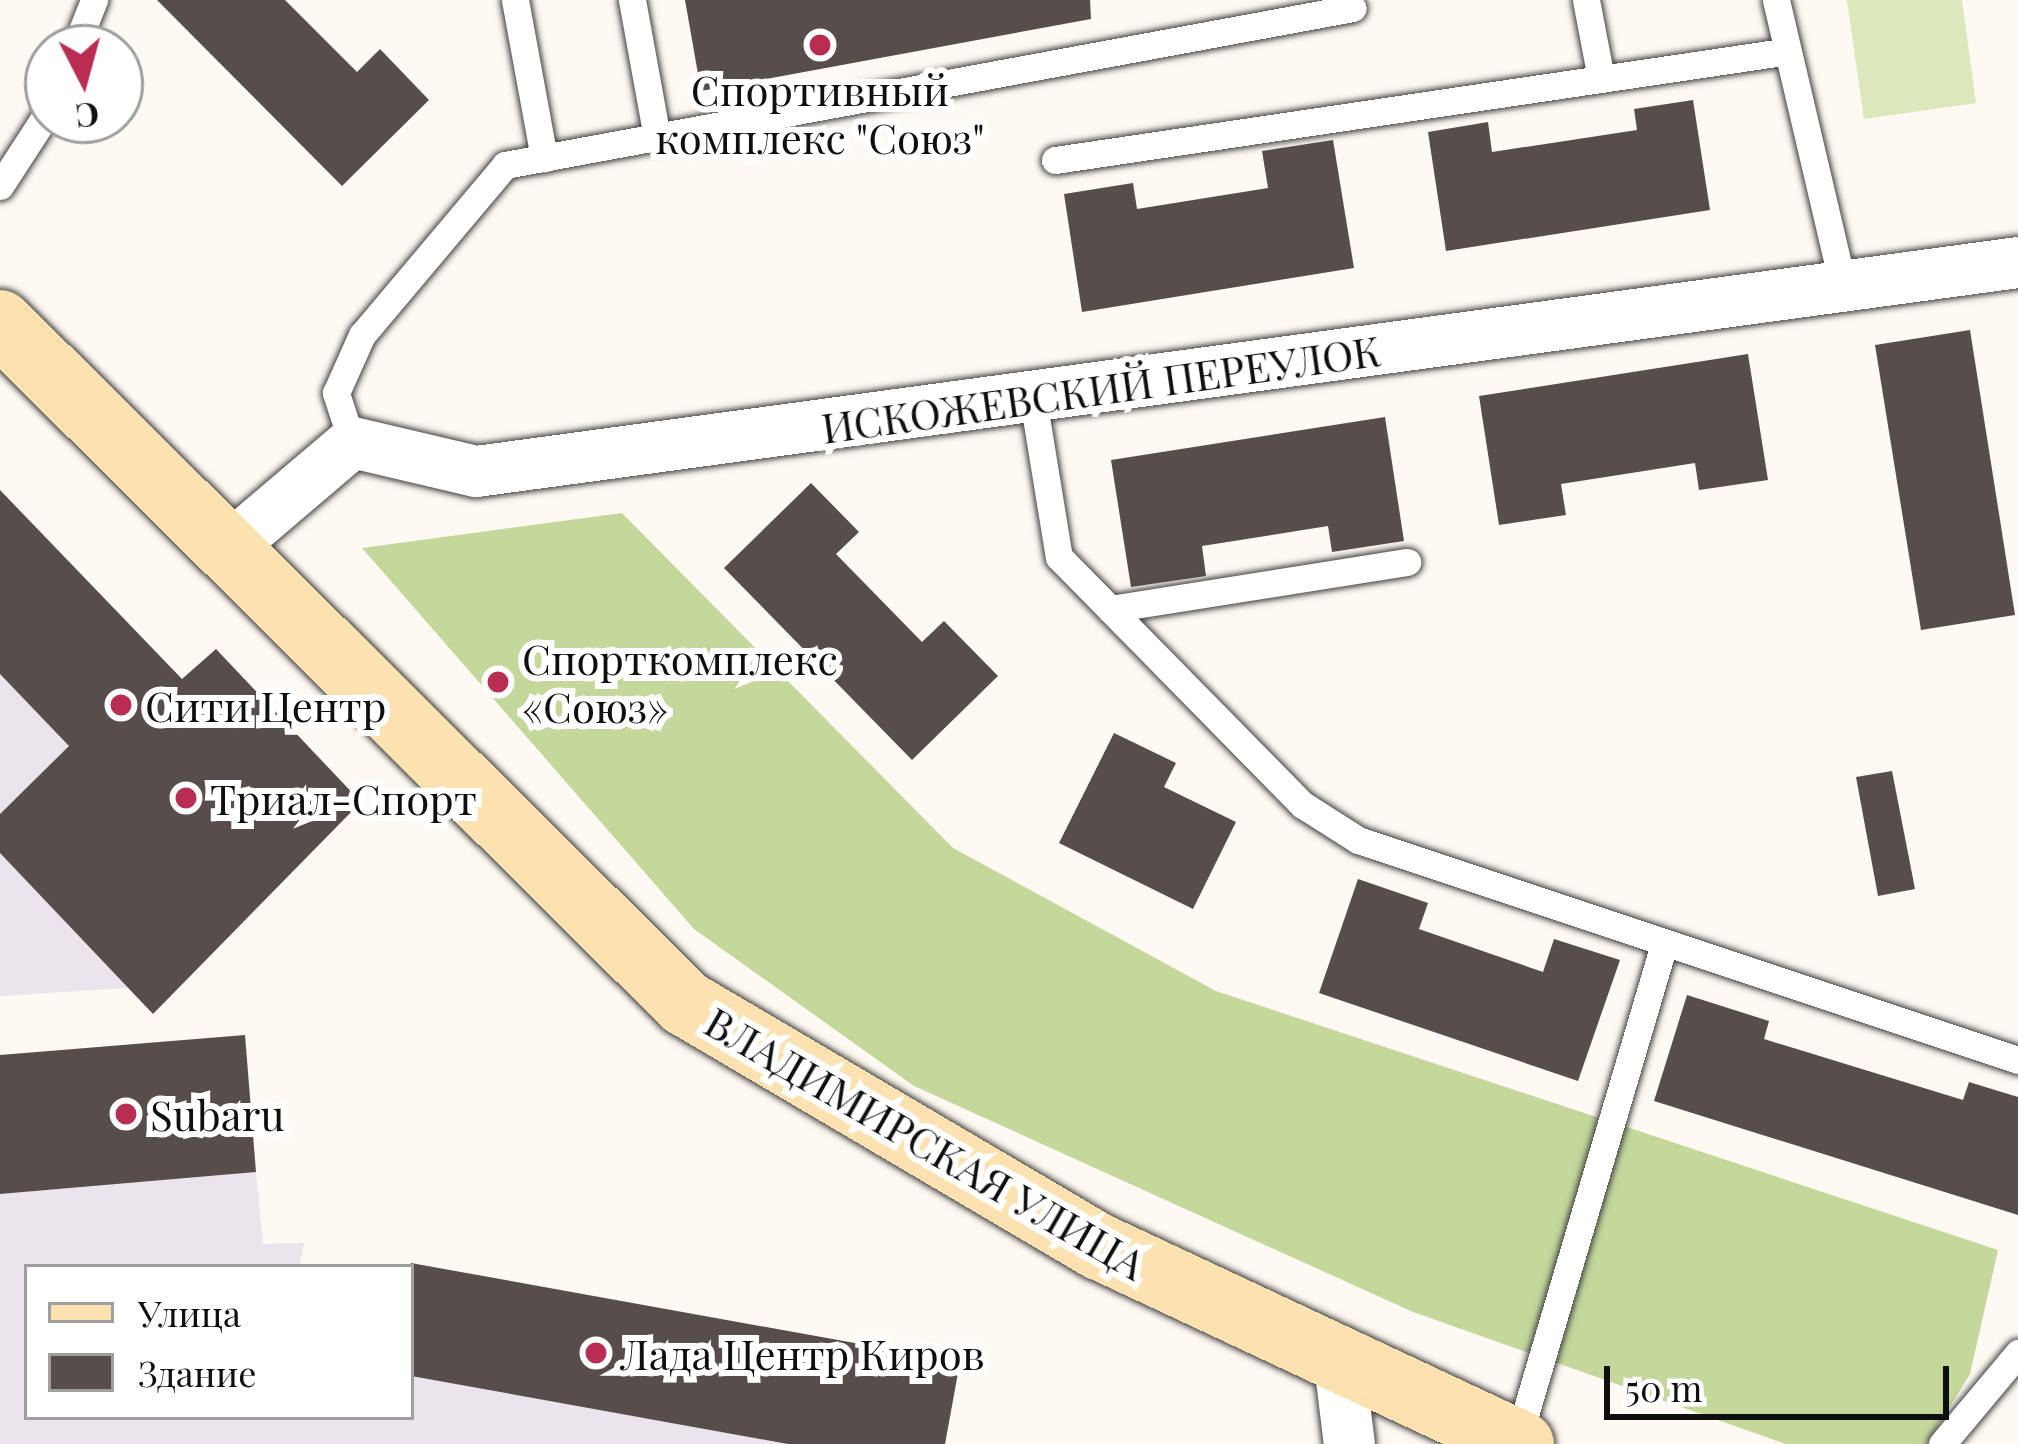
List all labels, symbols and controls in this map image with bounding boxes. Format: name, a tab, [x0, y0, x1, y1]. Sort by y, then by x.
north arrow	[24, 24, 144, 144]
marker: Спортивный комплекс "Союз"	[807, 32, 833, 58]
place label: Спортивный комплекс "Союз"	[655, 64, 985, 162]
text: С	[74, 94, 101, 140]
street label: ИСКОЖЕВСКИЙ ПЕРЕУЛОК	[818, 324, 1384, 452]
place label: Спорткомплекс «Союз»	[522, 633, 838, 732]
marker: Спорткомплекс «Союз»	[485, 669, 511, 695]
place label: Сити Центр	[145, 680, 386, 730]
marker: Сити Центр	[108, 692, 134, 718]
place label: Триал-Спорт	[210, 773, 477, 823]
marker: Триал-Спорт	[173, 785, 199, 811]
street label: ВЛАДИМИРСКАЯ УЛИЦА	[697, 995, 1155, 1289]
place label: Subaru	[150, 1089, 285, 1139]
marker: Subaru	[113, 1101, 139, 1127]
legend	[24, 1264, 414, 1420]
text: Улица	[138, 1288, 241, 1336]
place label: Лада Центр Киров	[620, 1328, 985, 1378]
marker: Лада Центр Киров	[583, 1340, 609, 1366]
scale bar	[1610, 1342, 1955, 1416]
text: Здание	[138, 1348, 256, 1396]
text: 50 m	[1625, 1363, 1702, 1411]

